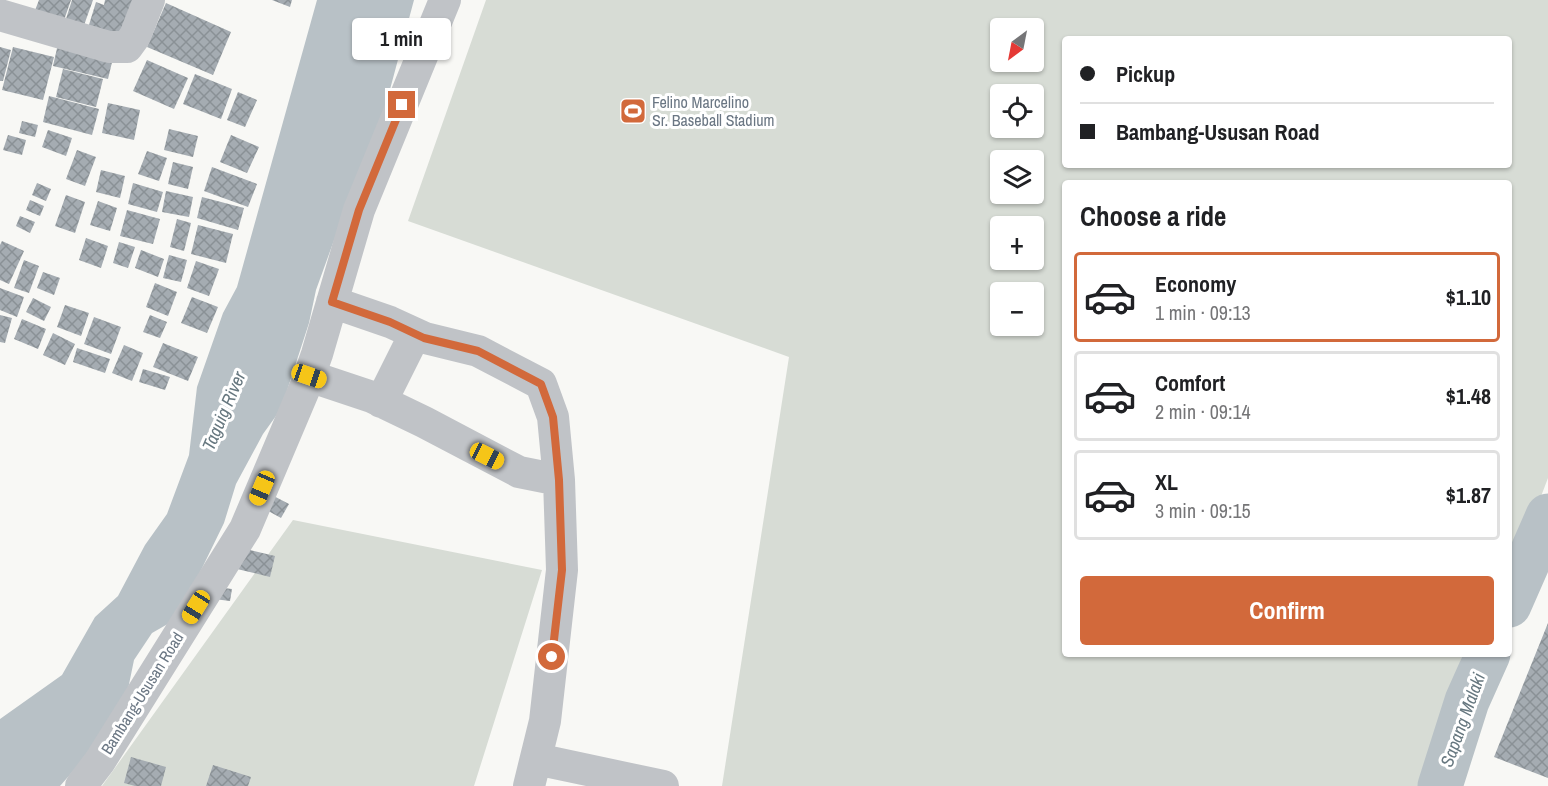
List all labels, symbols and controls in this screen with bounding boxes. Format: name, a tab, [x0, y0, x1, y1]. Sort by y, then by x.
callout: 1 min	[352, 18, 452, 60]
north arrow	[990, 18, 1044, 72]
map controls	[990, 18, 1044, 336]
text: 1 min	[380, 25, 423, 52]
text: Pickup	[1116, 59, 1175, 89]
button: locate	[990, 84, 1044, 138]
route end	[388, 91, 415, 118]
place label: Felino Marcelino Sr. Baseball Stadium	[652, 91, 775, 131]
sports icon: Felino Marcelino Sr. Baseball Stadium	[618, 96, 648, 126]
text: Bambang-Ususan Road	[1116, 117, 1319, 147]
button: layers	[990, 150, 1044, 204]
text: Choose a ride	[1080, 198, 1226, 234]
button: +	[990, 216, 1044, 270]
text: Economy	[1155, 269, 1236, 299]
icon: car	[1083, 270, 1137, 324]
button: −	[990, 282, 1044, 336]
text: $1.10	[1446, 282, 1491, 312]
text: 1 min · 09:13	[1155, 299, 1251, 326]
car	[289, 362, 329, 390]
water label: Taguig River	[196, 367, 252, 454]
text: Comfort	[1155, 368, 1225, 398]
icon: car	[1083, 369, 1137, 423]
text: $1.48	[1446, 381, 1491, 411]
text: 2 min · 09:14	[1155, 398, 1251, 425]
car	[467, 440, 507, 472]
text: XL	[1155, 467, 1178, 497]
car	[247, 468, 277, 508]
icon: car	[1083, 468, 1137, 522]
text: $1.87	[1446, 480, 1491, 510]
text: 3 min · 09:15	[1155, 497, 1251, 524]
button: Confirm	[1080, 576, 1494, 645]
car	[179, 587, 213, 627]
street label: Bambang-Ususan Road	[96, 628, 188, 758]
route start	[538, 643, 565, 670]
water label: Sapang Malaki	[1434, 669, 1491, 770]

